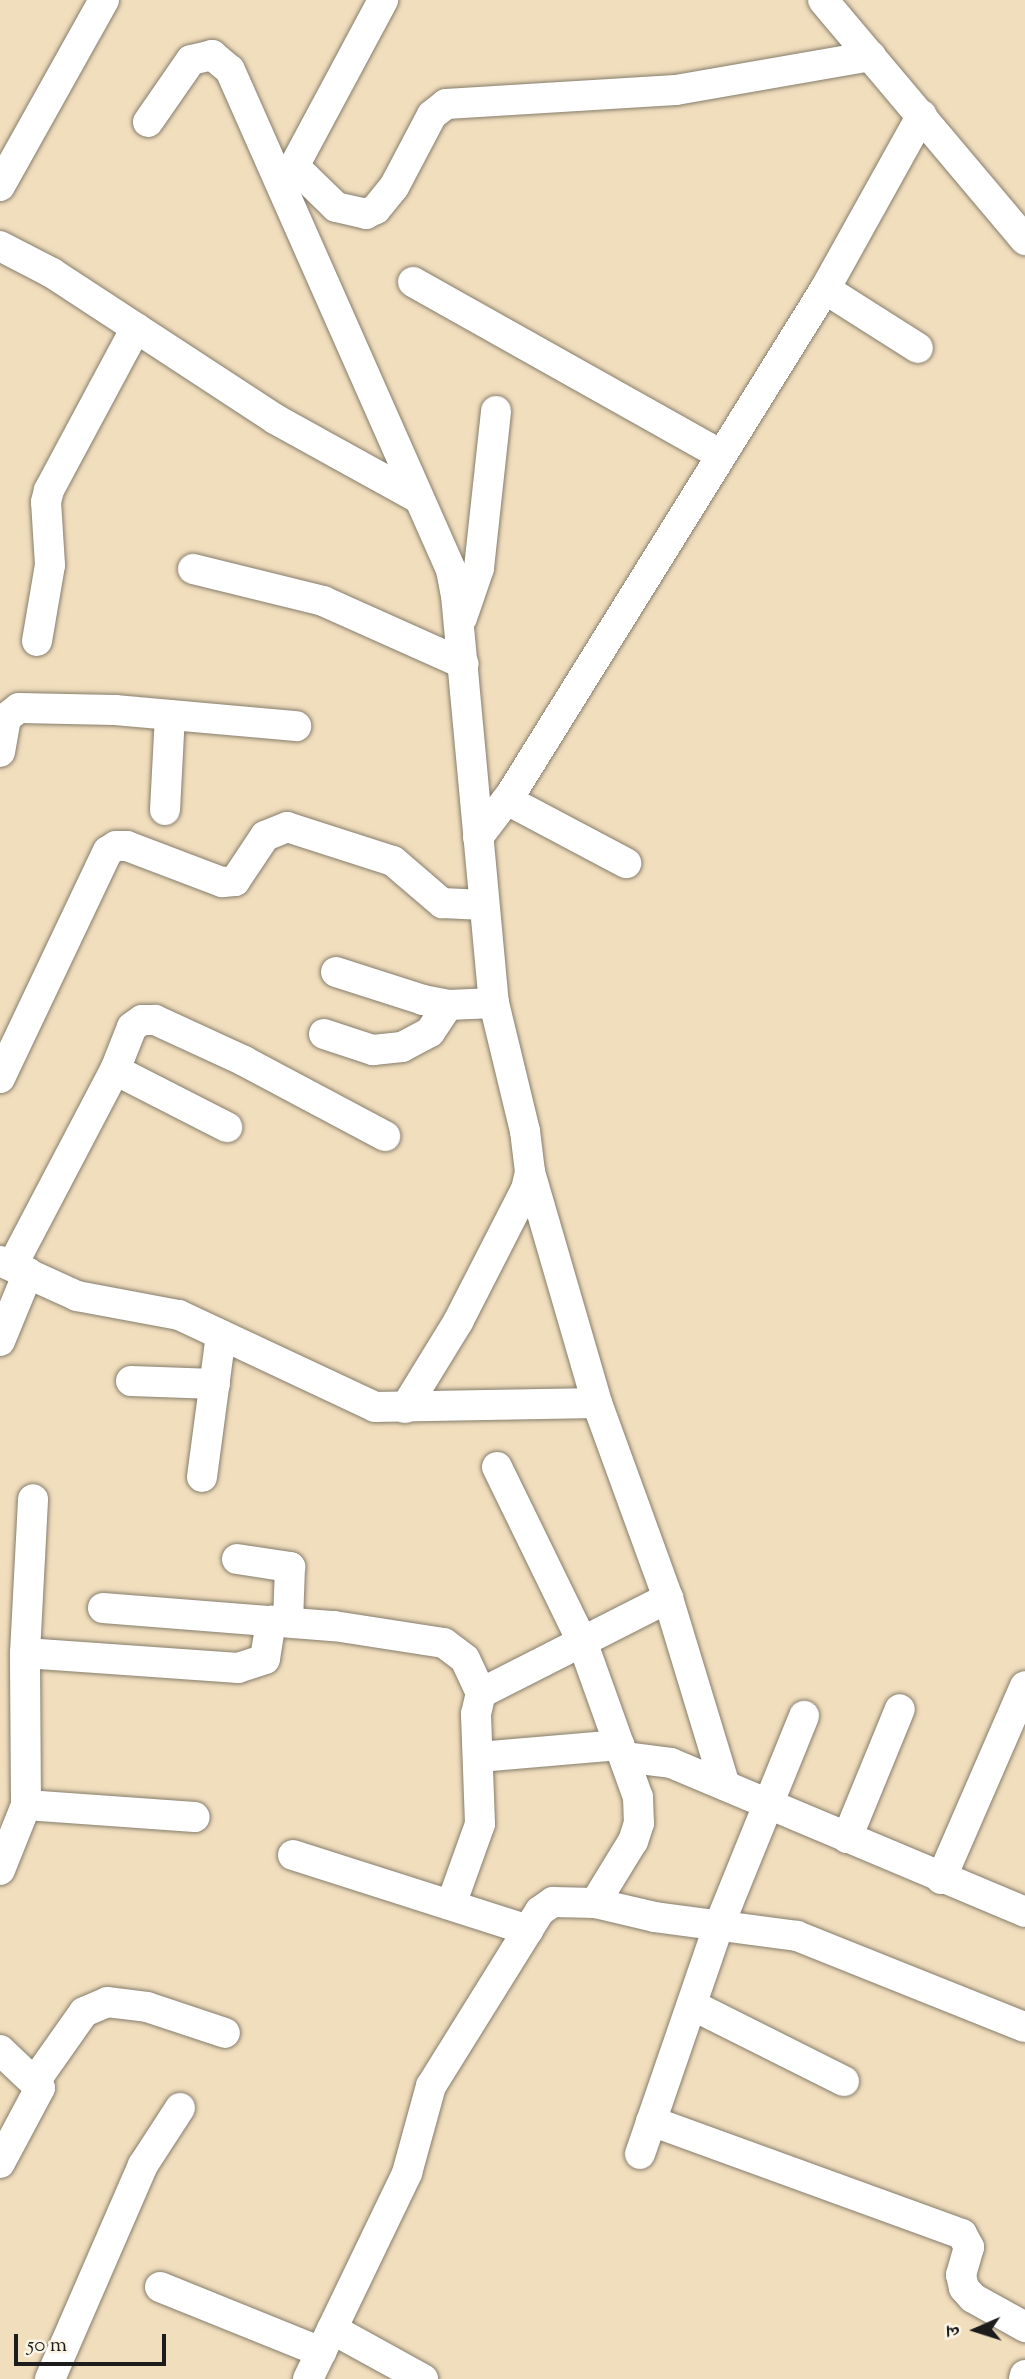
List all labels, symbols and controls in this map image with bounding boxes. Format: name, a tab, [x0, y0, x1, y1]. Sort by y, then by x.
north arrow	[941, 2295, 1011, 2365]
scale bar	[18, 2320, 170, 2364]
text: उ	[941, 2326, 968, 2337]
text: 50 m	[27, 2331, 67, 2361]

